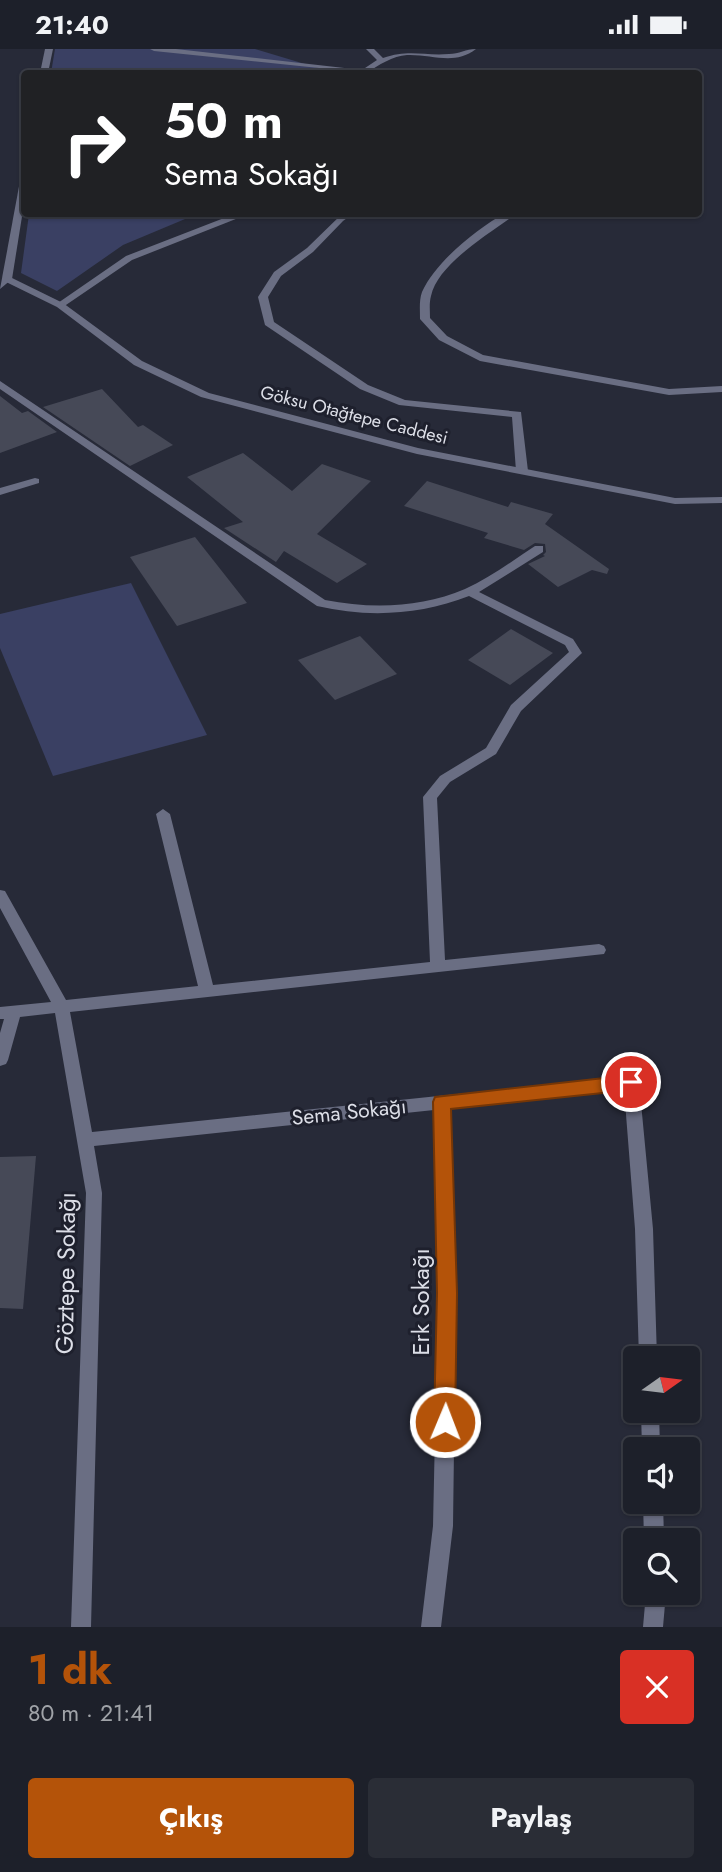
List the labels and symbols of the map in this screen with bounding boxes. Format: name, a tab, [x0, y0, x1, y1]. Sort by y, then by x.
street label: Göksu Otağtepe Caddesi	[257, 379, 451, 451]
pin	[601, 1052, 661, 1112]
street label: Sema Sokağı	[290, 1091, 408, 1133]
street label: Göztepe Sokağı	[47, 1192, 84, 1354]
street label: Erk Sokağı	[403, 1248, 438, 1356]
north arrow	[623, 1346, 700, 1423]
position arrow	[408, 1385, 482, 1459]

